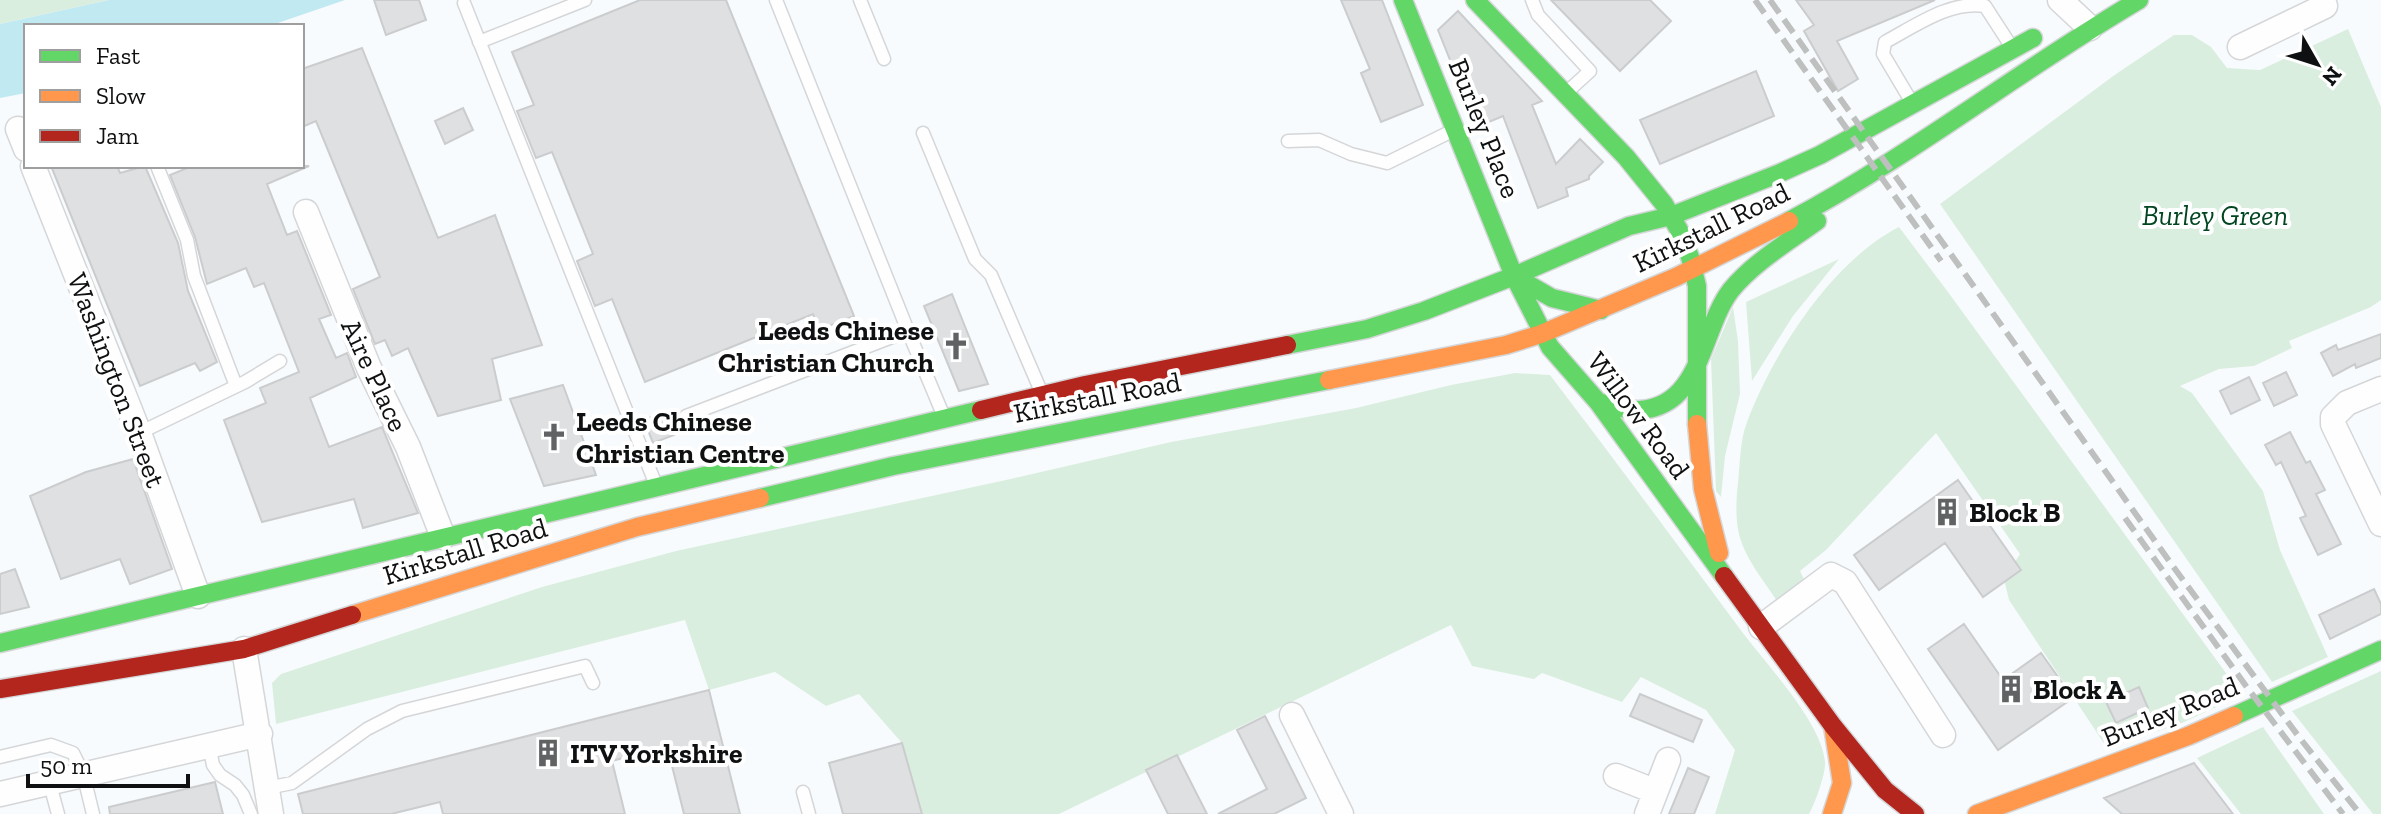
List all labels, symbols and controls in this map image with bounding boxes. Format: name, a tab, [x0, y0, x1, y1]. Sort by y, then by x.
legend	[24, 24, 304, 168]
north arrow	[2277, 24, 2357, 104]
text: Fast	[96, 41, 140, 70]
street label: Burley Place	[1442, 54, 1527, 203]
text: N	[2316, 61, 2348, 91]
text: Slow	[96, 81, 146, 110]
text: Jam	[96, 121, 139, 150]
street label: Kirkstall Road	[1628, 175, 1795, 279]
park label: Burley Green	[2142, 199, 2288, 232]
street label: Washington Street	[61, 269, 173, 492]
street label: Aire Place	[334, 314, 415, 437]
place label: Leeds Chinese Christian Church	[718, 314, 934, 379]
church icon: Leeds Chinese Christian Church	[941, 331, 971, 361]
street label: Willow Road	[1580, 346, 1697, 485]
street label: Kirkstall Road	[1011, 365, 1183, 430]
place label: Leeds Chinese Christian Centre	[576, 405, 785, 470]
church icon: Leeds Chinese Christian Centre	[539, 422, 569, 452]
place label: Block B	[1969, 496, 2060, 529]
building icon: Block B	[1932, 497, 1962, 527]
street label: Kirkstall Road	[379, 511, 551, 592]
street label: Burley Road	[2097, 669, 2243, 754]
place label: Block A	[2033, 673, 2126, 706]
building icon: Block A	[1996, 674, 2026, 704]
place label: ITV Yorkshire	[570, 737, 742, 770]
scale bar	[28, 738, 188, 788]
building icon: ITV Yorkshire	[533, 738, 563, 768]
text: 50 m	[40, 751, 93, 780]

